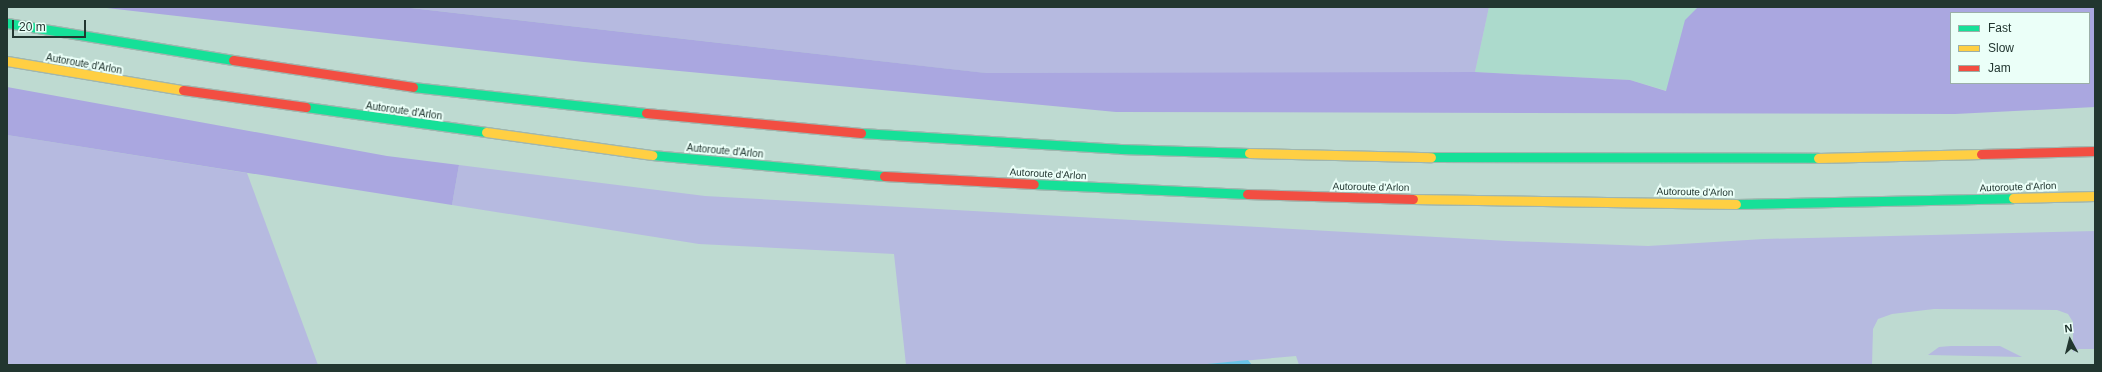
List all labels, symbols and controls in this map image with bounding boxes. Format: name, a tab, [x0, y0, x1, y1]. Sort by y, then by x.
scale bar	[14, 12, 88, 38]
legend	[1950, 12, 2090, 84]
text: 20 m	[19, 20, 46, 34]
text: Fast	[1988, 21, 2011, 35]
text: Slow	[1988, 41, 2014, 55]
street label: Autoroute d'Arlon	[45, 51, 123, 77]
text: Jam	[1988, 61, 2011, 75]
street label: Autoroute d'Arlon	[365, 100, 443, 122]
street label: Autoroute d'Arlon	[686, 142, 764, 160]
street label: Autoroute d'Arlon	[1009, 166, 1087, 182]
street label: Autoroute d'Arlon	[1332, 180, 1410, 194]
street label: Autoroute d'Arlon	[1979, 180, 2057, 194]
street label: Autoroute d'Arlon	[1656, 185, 1734, 199]
north arrow	[2050, 320, 2090, 360]
text: N	[2064, 322, 2073, 335]

